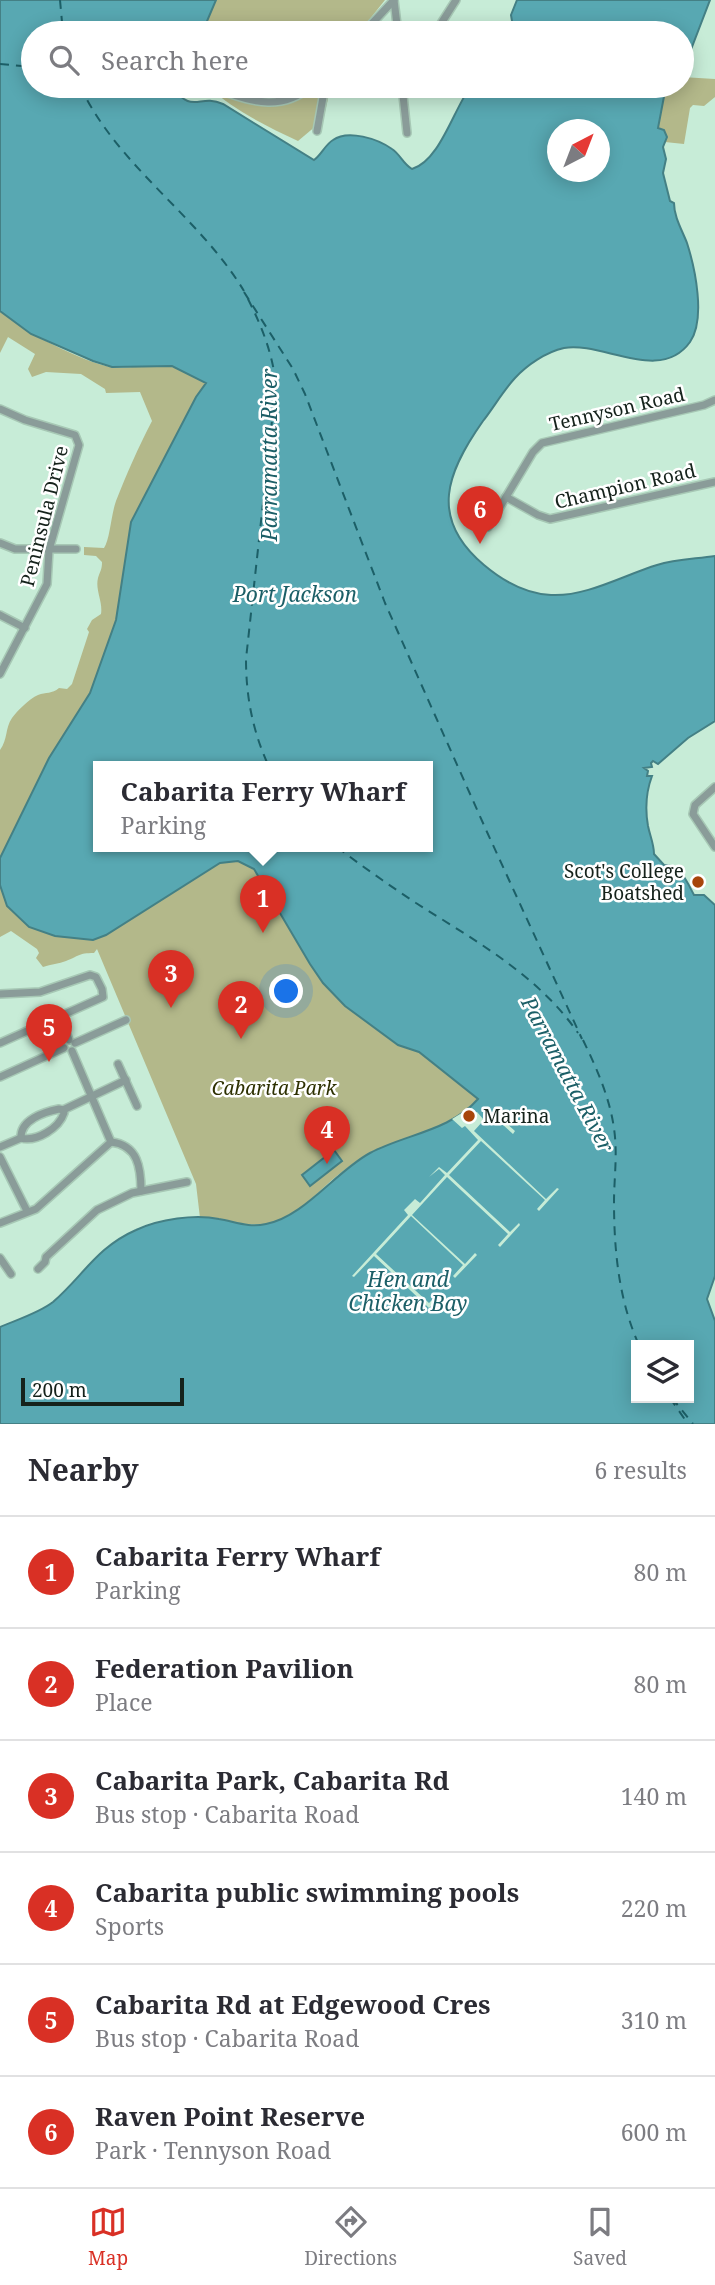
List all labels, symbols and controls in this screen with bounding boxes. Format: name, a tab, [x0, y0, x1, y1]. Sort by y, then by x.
search box	[21, 21, 694, 98]
icon: search	[45, 41, 83, 79]
text: Search here	[101, 42, 249, 78]
north arrow	[547, 119, 610, 182]
water label: Parramatta River	[255, 369, 283, 542]
street label: Tennyson Road	[547, 381, 688, 437]
street label: Peninsula Drive	[14, 443, 74, 589]
street label: Champion Road	[552, 457, 698, 515]
pin: 6	[457, 486, 503, 544]
water label: Port Jackson	[232, 580, 358, 608]
popup	[93, 761, 433, 852]
text: Cabarita Ferry Wharf	[121, 773, 405, 809]
text: Parking	[121, 809, 206, 841]
place label: Scot's College Boatshed	[564, 858, 684, 906]
marker: Scot's College Boatshed	[690, 874, 706, 890]
pin: 1	[240, 875, 286, 933]
pin: 3	[148, 950, 194, 1008]
your location	[269, 974, 303, 1008]
pin: 2	[218, 981, 264, 1039]
water label: Parramatta River	[515, 990, 621, 1157]
pin: 5	[26, 1004, 72, 1062]
park label: Cabarita Park	[212, 1075, 338, 1101]
place label: Marina	[483, 1103, 550, 1129]
pin: 4	[304, 1106, 350, 1164]
marker: Marina	[461, 1108, 477, 1124]
water label: Hen and Chicken Bay	[349, 1265, 467, 1317]
map controls	[631, 1340, 694, 1403]
button: layers	[631, 1340, 694, 1403]
scale bar	[21, 1375, 184, 1407]
text: 200 m	[32, 1377, 87, 1403]
text: Nearby	[28, 1449, 139, 1490]
text: 6 results	[594, 1454, 687, 1486]
text: Cabarita Ferry Wharf	[95, 1538, 380, 1574]
text: 1	[45, 1556, 58, 1588]
text: 80 m	[634, 1556, 687, 1588]
text: Parking	[95, 1574, 181, 1606]
text: Federation Pavilion	[95, 1650, 354, 1686]
text: 2	[45, 1668, 58, 1700]
text: 80 m	[634, 1668, 687, 1700]
text: Place	[95, 1686, 153, 1718]
text: Cabarita Park, Cabarita Rd	[95, 1762, 449, 1798]
text: 3	[45, 1780, 58, 1812]
text: 140 m	[621, 1780, 687, 1812]
text: Bus stop · Cabarita Road	[95, 1798, 359, 1830]
text: Cabarita public swimming pools	[95, 1874, 519, 1910]
text: 4	[45, 1892, 58, 1924]
text: 220 m	[621, 1892, 687, 1924]
text: Sports	[95, 1910, 164, 1942]
text: Cabarita Rd at Edgewood Cres	[95, 1986, 491, 2022]
text: 5	[45, 2004, 58, 2036]
text: 310 m	[621, 2004, 687, 2036]
text: Bus stop · Cabarita Road	[95, 2022, 359, 2054]
text: Raven Point Reserve	[95, 2098, 365, 2134]
text: 6	[45, 2116, 58, 2148]
text: 600 m	[621, 2116, 687, 2148]
text: Park · Tennyson Road	[95, 2134, 331, 2166]
tab: Map	[88, 2203, 128, 2271]
tab: Directions	[304, 2203, 397, 2271]
tab: Saved	[573, 2203, 627, 2271]

